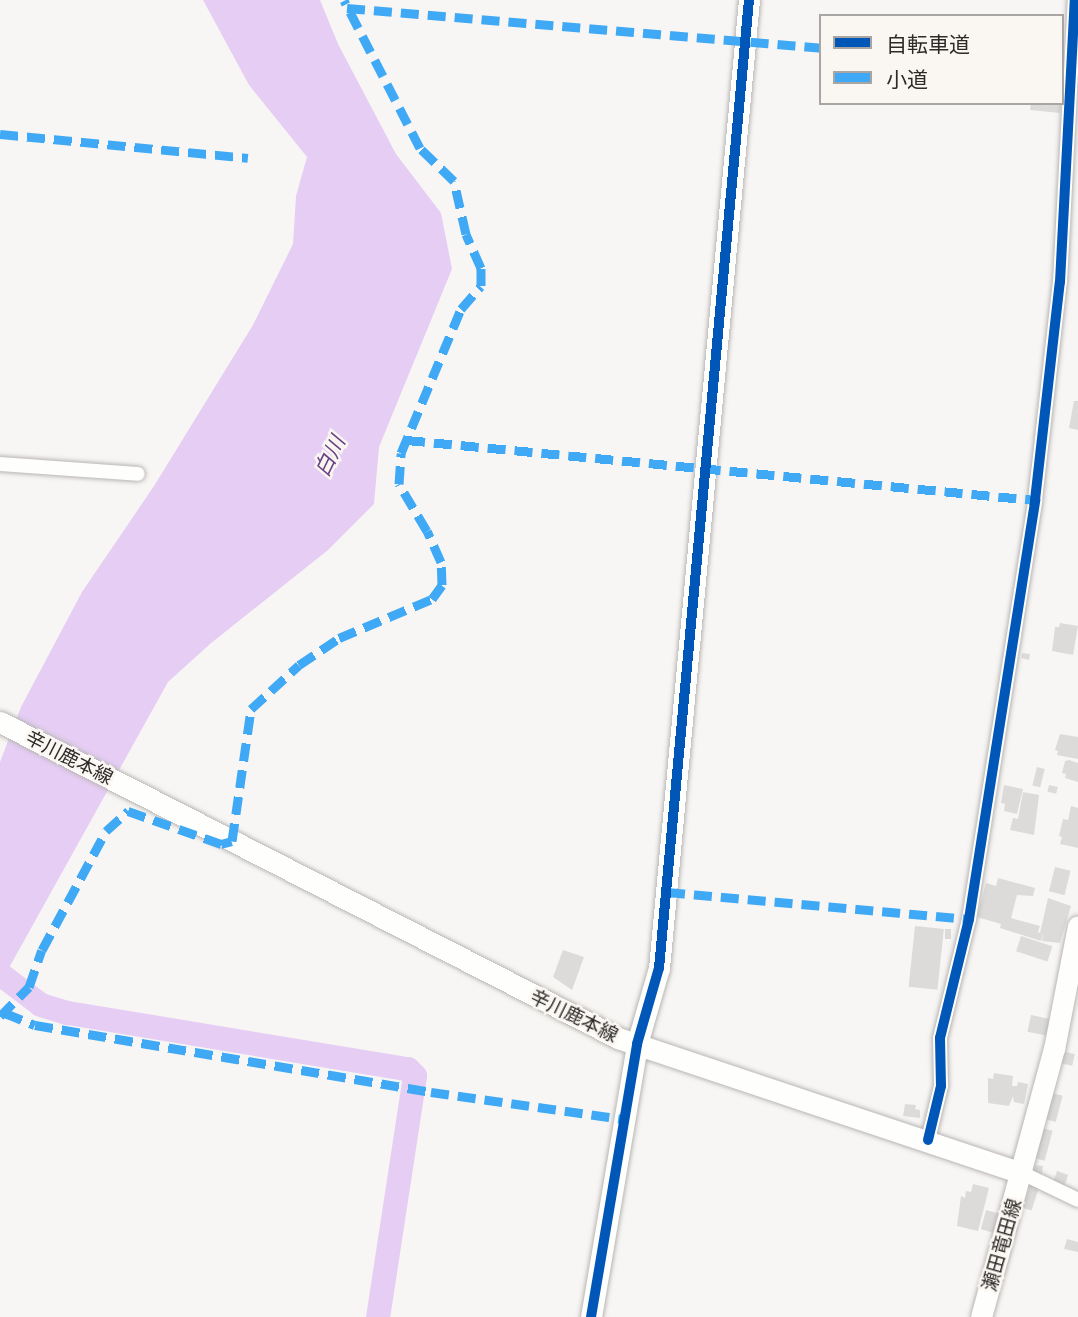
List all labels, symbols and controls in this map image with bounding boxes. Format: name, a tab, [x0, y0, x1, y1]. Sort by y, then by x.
legend	[819, 14, 1064, 105]
text: 自転車道	[886, 30, 970, 58]
text: 小道	[886, 65, 928, 93]
water label: 白川	[308, 432, 350, 480]
street label: 辛川鹿本線	[22, 726, 116, 790]
street label: 辛川鹿本線	[526, 985, 622, 1047]
street label: 瀬田竜田線	[978, 1196, 1026, 1294]

